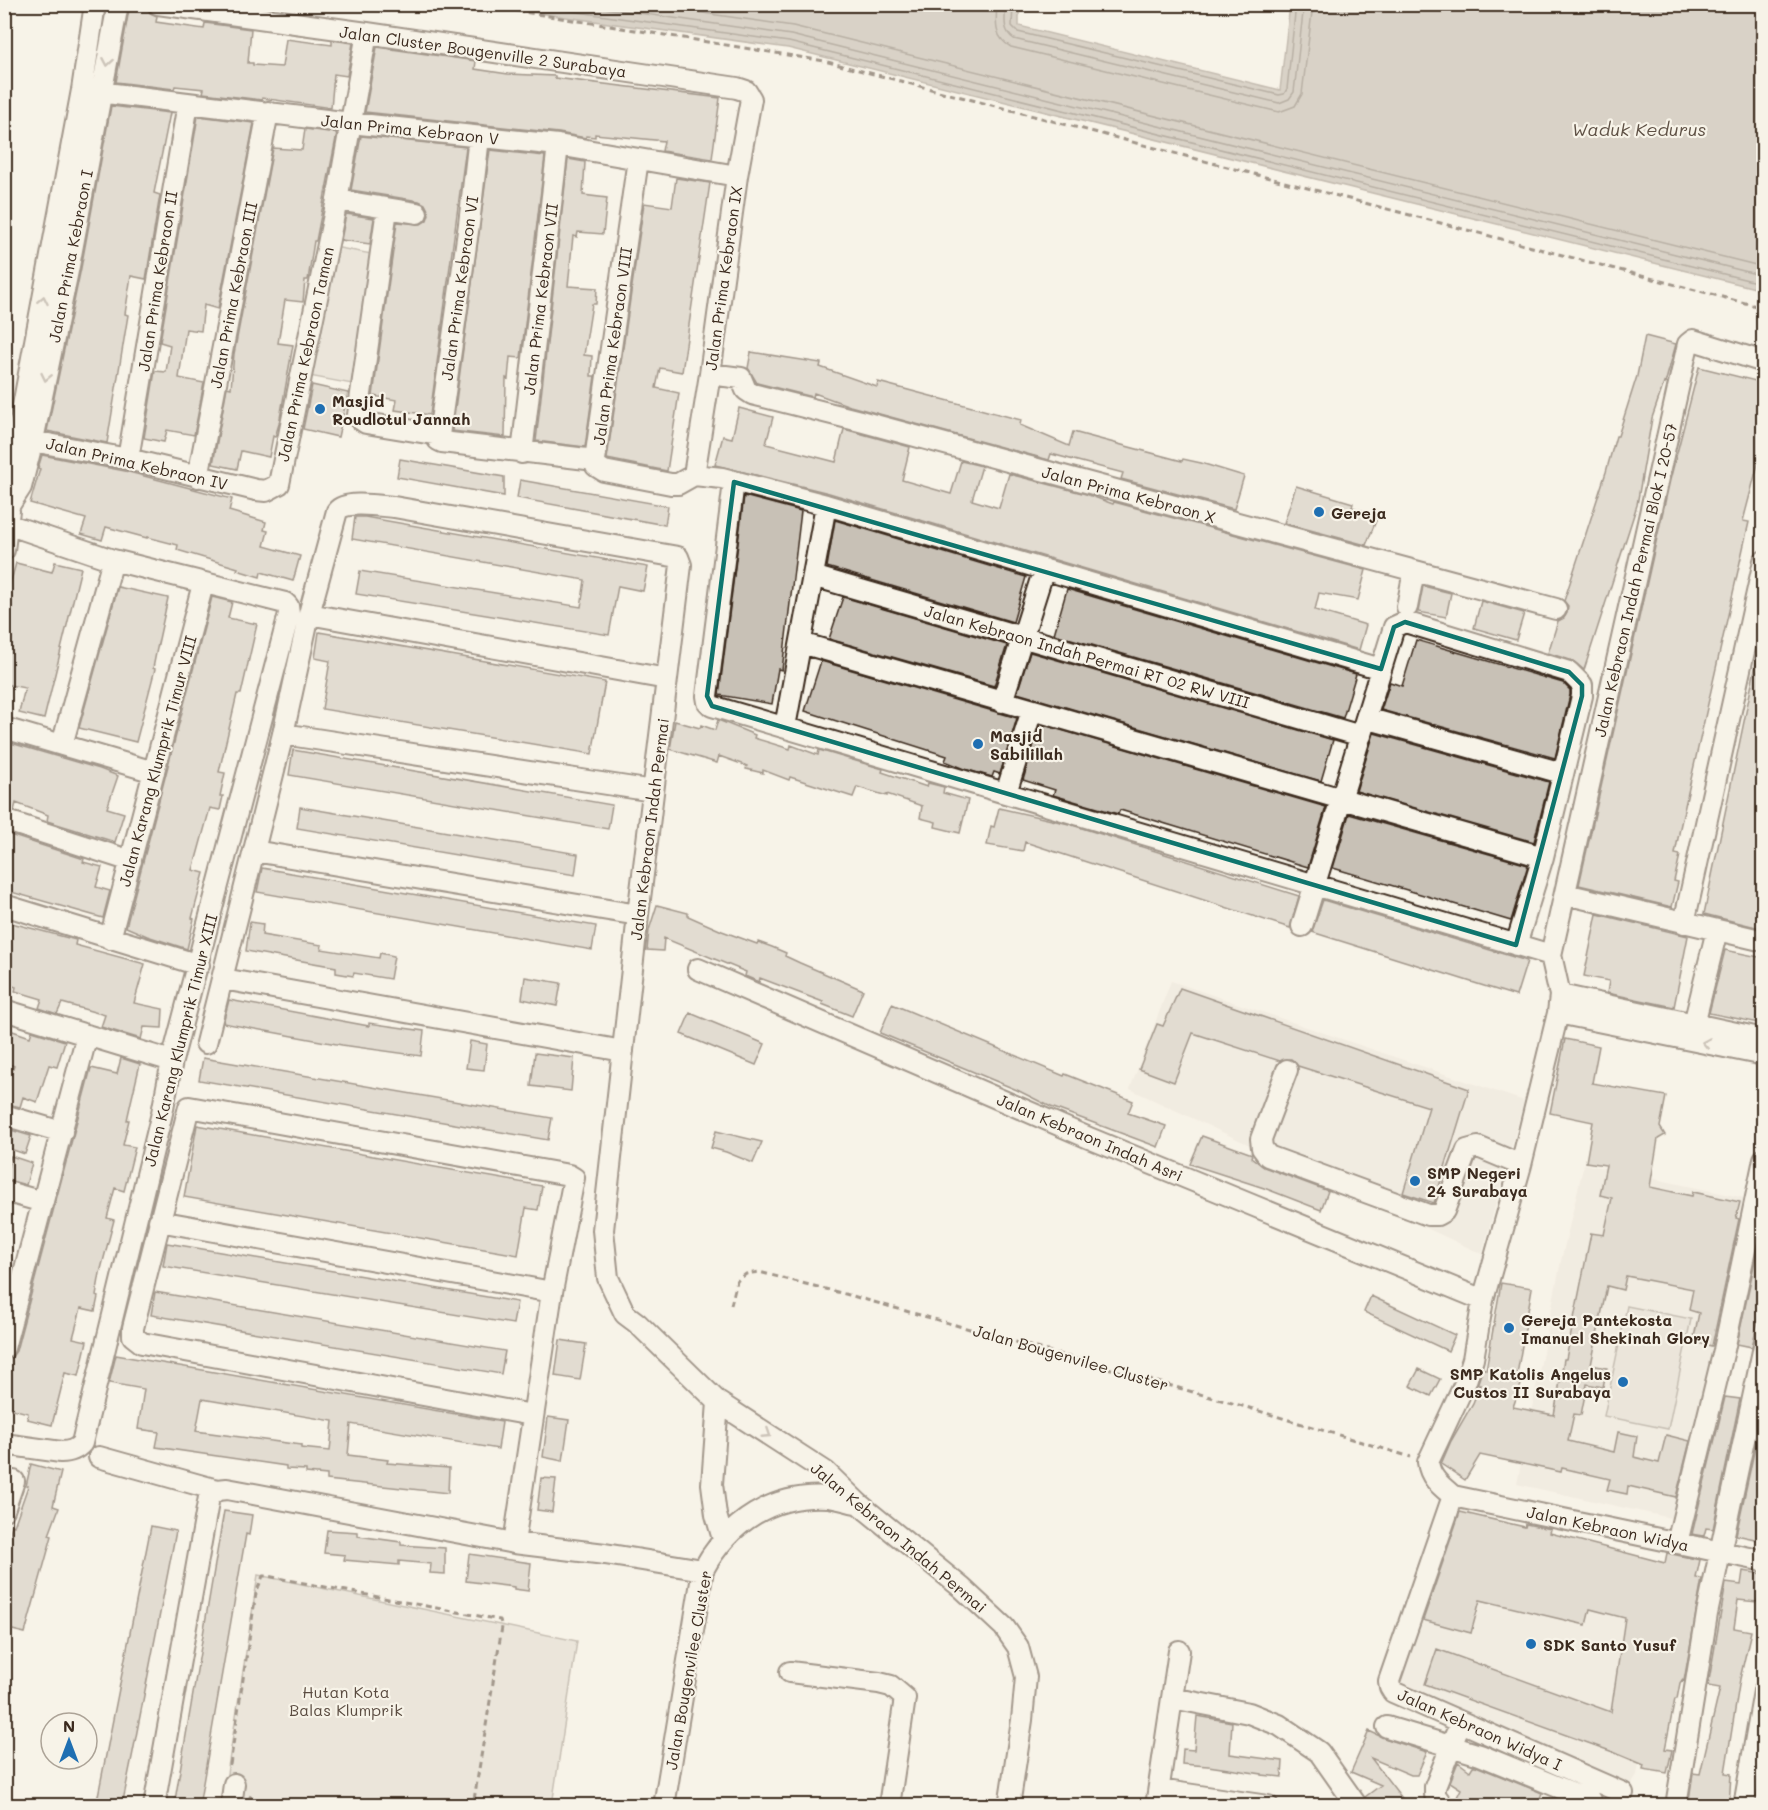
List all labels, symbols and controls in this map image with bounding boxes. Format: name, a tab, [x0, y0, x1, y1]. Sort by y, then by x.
street label: Jalan Cluster Bougenville 2 Surabaya	[338, 20, 628, 82]
one-way arrow	[102, 57, 115, 67]
street label: Jalan Prima Kebraon V	[320, 109, 500, 149]
water label: Waduk Kedurus	[1572, 117, 1706, 141]
street label: Jalan Prima Kebraon I	[43, 168, 97, 344]
street label: Jalan Prima Kebraon IX	[700, 184, 746, 372]
street label: Jalan Prima Kebraon II	[132, 189, 182, 373]
street label: Jalan Prima Kebraon VI	[436, 195, 482, 381]
street label: Jalan Prima Kebraon III	[205, 200, 261, 390]
street label: Jalan Prima Kebraon VII	[518, 202, 562, 396]
street label: Jalan Prima Kebraon Taman	[272, 245, 338, 463]
street label: Jalan Prima Kebraon VIII	[588, 246, 636, 446]
one-way arrow	[36, 296, 49, 306]
one-way arrow	[40, 372, 53, 382]
place label: Masjid Roudlotul Jannah	[332, 390, 470, 429]
marker: Masjid Roudlotul Jannah	[313, 402, 327, 416]
street label: Jalan Kebraon Indah Permai Blok I 20-57	[1589, 421, 1681, 739]
street label: Jalan Prima Kebraon IV	[44, 432, 230, 494]
street label: Jalan Prima Kebraon X	[1040, 461, 1218, 527]
place label: Gereja	[1331, 502, 1387, 523]
marker: Gereja	[1312, 505, 1326, 519]
street label: Jalan Kebraon Indah Permai RT 02 RW VIII	[922, 599, 1252, 713]
street label: Jalan Karang Klumprik Timur VIII	[113, 633, 201, 889]
street label: Jalan Kebraon Indah Permai	[625, 717, 673, 941]
place label: Masjid Sabilillah	[990, 725, 1063, 764]
marker: Masjid Sabilillah	[971, 737, 985, 751]
street label: Jalan Karang Klumprik Timur XIII	[138, 912, 222, 1168]
one-way arrow	[1701, 1037, 1711, 1050]
street label: Jalan Kebraon Indah Asri	[994, 1088, 1186, 1186]
place label: SMP Negeri 24 Surabaya	[1427, 1162, 1528, 1201]
marker: SMP Negeri 24 Surabaya	[1408, 1174, 1422, 1188]
place label: Gereja Pantekosta Imanuel Shekinah Glory	[1521, 1309, 1710, 1348]
street label: Jalan Bougenvilee Cluster	[971, 1319, 1171, 1395]
marker: Gereja Pantekosta Imanuel Shekinah Glory	[1502, 1321, 1516, 1335]
place label: SMP Katolis Angelus Custos II Surabaya	[1450, 1363, 1611, 1402]
marker: SMP Katolis Angelus Custos II Surabaya	[1616, 1375, 1630, 1389]
one-way arrow	[760, 1427, 771, 1438]
street label: Jalan Kebraon Indah Permai	[807, 1457, 991, 1617]
street label: Jalan Kebraon Widya	[1525, 1501, 1691, 1555]
street label: Jalan Bougenvilee Cluster	[660, 1569, 716, 1771]
place label: SDK Santo Yusuf	[1543, 1634, 1677, 1655]
marker: SDK Santo Yusuf	[1524, 1637, 1538, 1651]
park label: Hutan Kota Balas Klumprik	[289, 1681, 403, 1720]
street label: Jalan Kebraon Widya I	[1395, 1683, 1565, 1775]
north arrow	[39, 1711, 99, 1771]
text: N	[63, 1715, 75, 1736]

